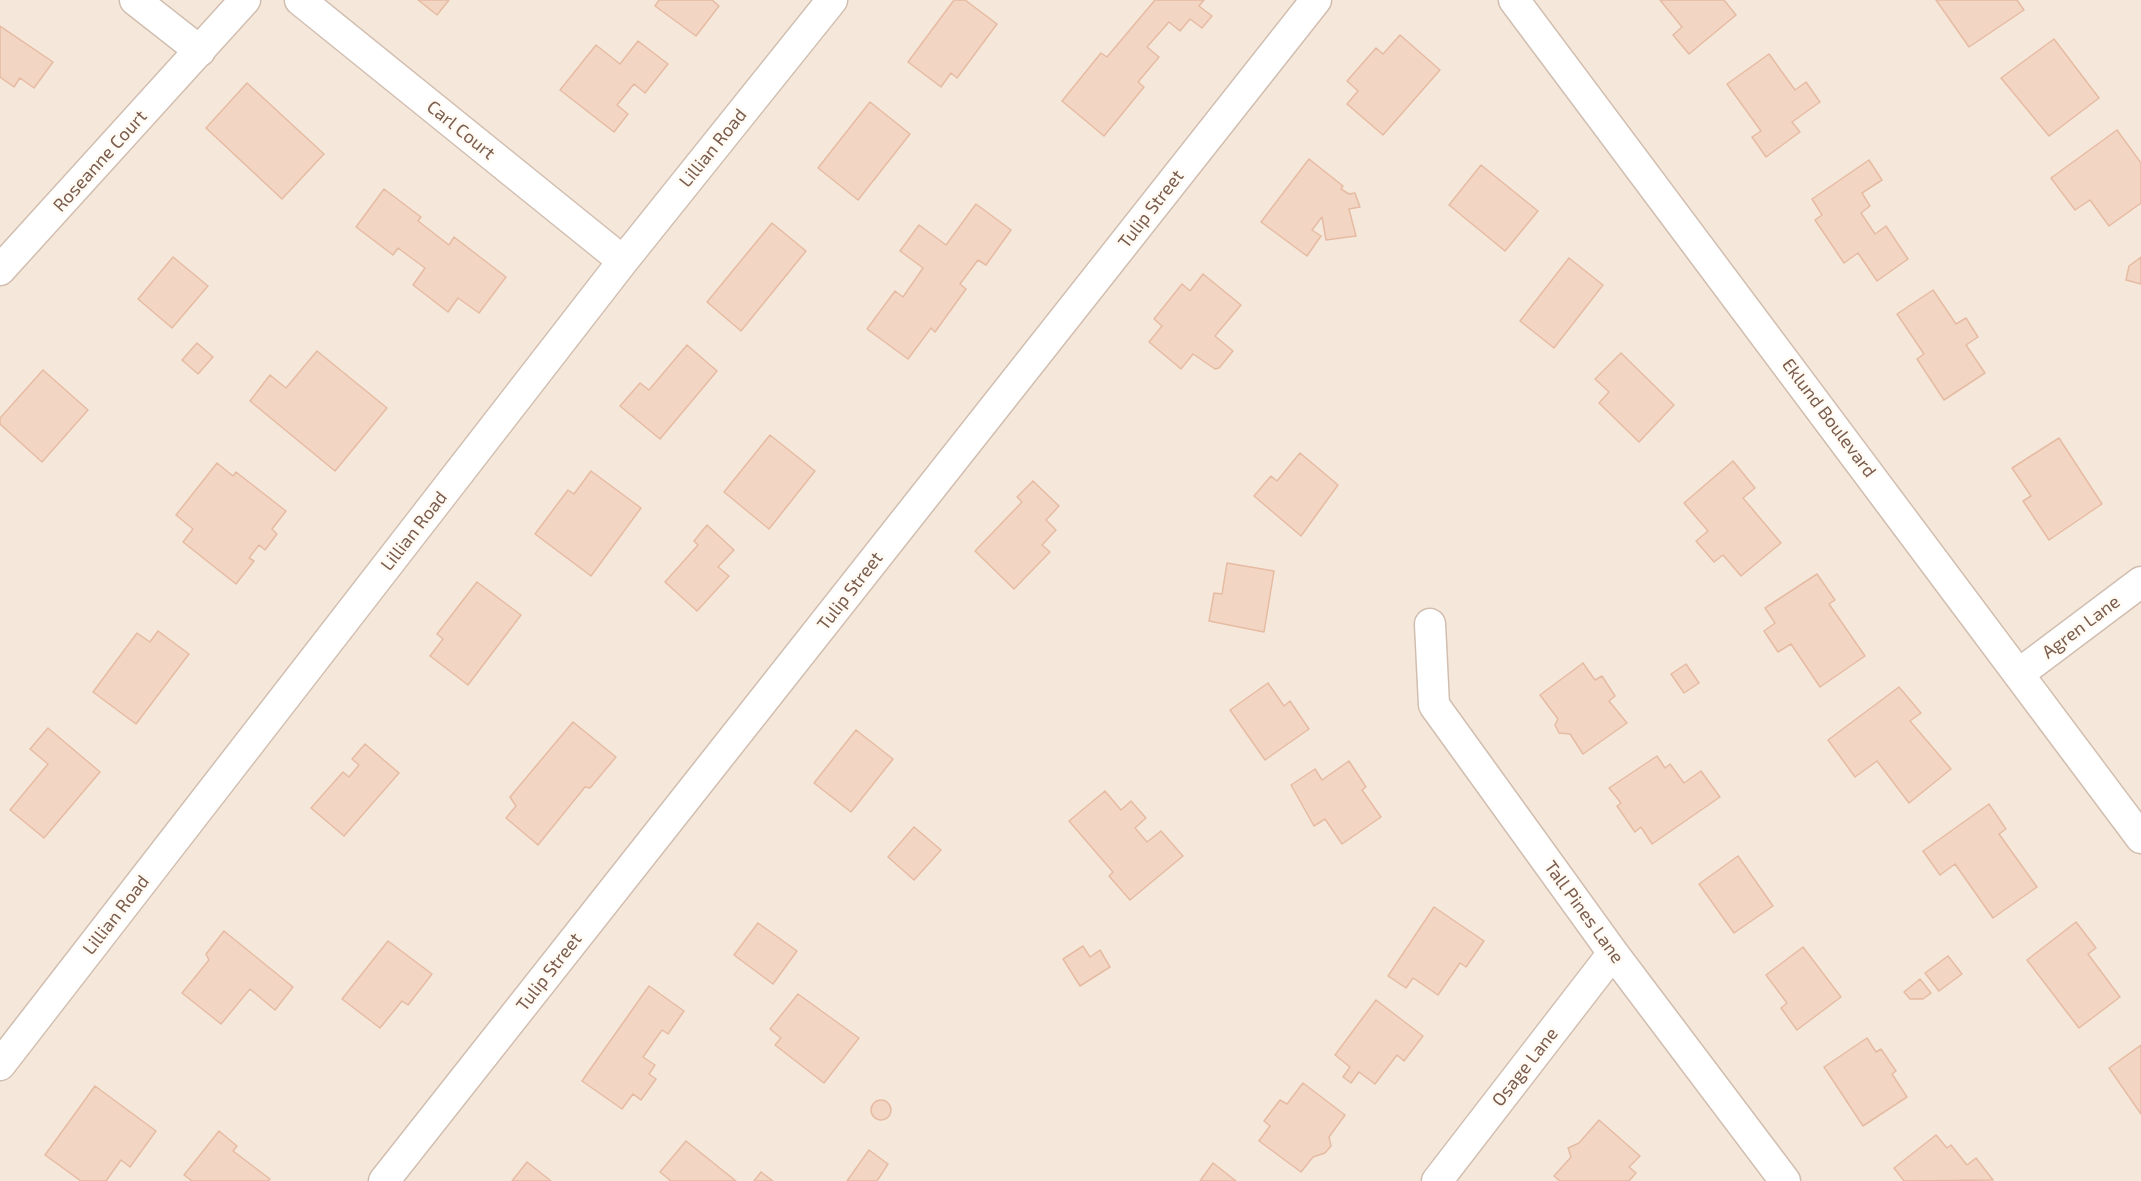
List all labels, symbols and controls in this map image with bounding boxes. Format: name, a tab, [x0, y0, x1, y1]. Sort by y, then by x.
street label: Carl Court	[423, 96, 499, 164]
street label: Lillian Road	[675, 104, 751, 192]
street label: Roseanne Court	[49, 106, 151, 216]
street label: Tulip Street	[1114, 166, 1188, 252]
street label: Eklund Boulevard	[1777, 354, 1881, 482]
street label: Lillian Road	[376, 487, 452, 575]
street label: Tulip Street	[813, 548, 887, 634]
street label: Agren Lane	[2038, 591, 2124, 663]
street label: Tall Pines Lane	[1540, 857, 1628, 967]
street label: Lillian Road	[78, 871, 154, 959]
street label: Tulip Street	[512, 929, 586, 1015]
street label: Osage Lane	[1488, 1023, 1562, 1111]

